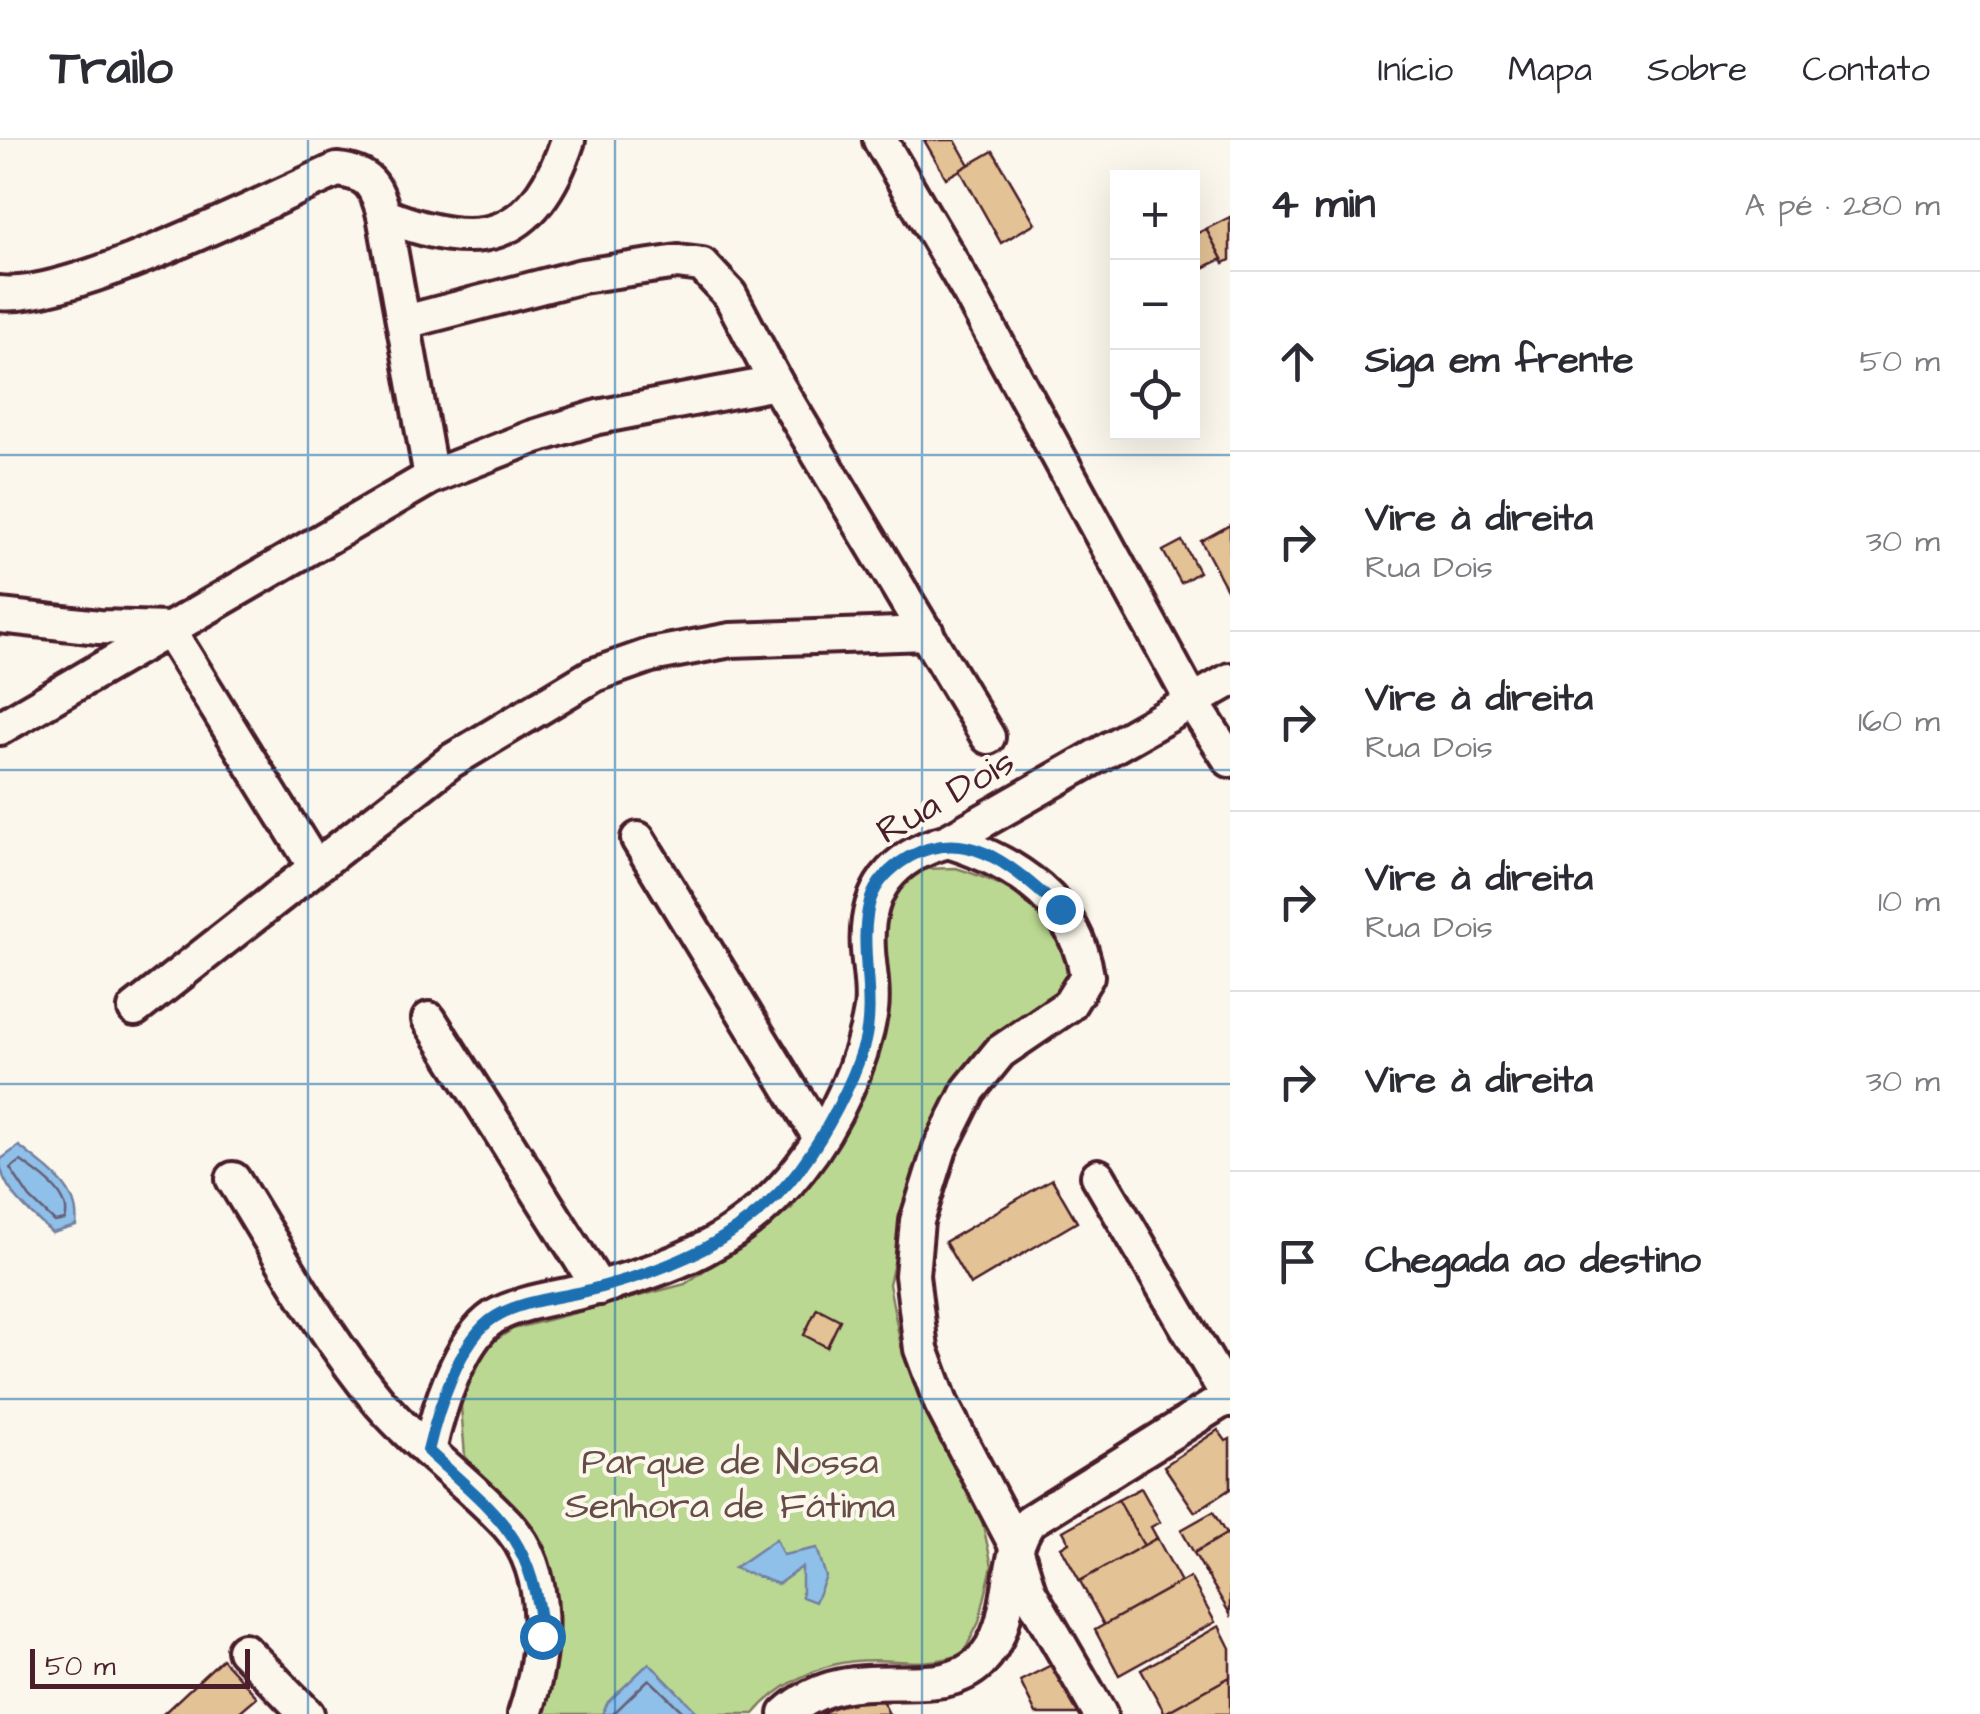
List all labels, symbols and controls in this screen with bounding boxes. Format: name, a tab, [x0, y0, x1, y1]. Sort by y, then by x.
text: Trailo	[50, 36, 173, 102]
text: Início	[1378, 45, 1453, 94]
text: Mapa	[1508, 45, 1592, 94]
text: Sobre	[1647, 45, 1747, 94]
text: Contato	[1802, 45, 1930, 94]
map controls	[1110, 170, 1200, 440]
button: +	[1110, 170, 1200, 260]
text: 4 min	[1270, 176, 1375, 234]
text: A pé · 280 m	[1744, 183, 1940, 228]
button: −	[1110, 260, 1200, 350]
icon: ahead	[1270, 334, 1325, 389]
text: Siga em frente	[1365, 335, 1634, 387]
text: 50 m	[1859, 339, 1940, 384]
button: locate	[1110, 350, 1200, 440]
text: Vire à direita	[1365, 493, 1593, 545]
icon: right	[1270, 514, 1325, 569]
text: 30 m	[1866, 519, 1940, 564]
text: Rua Dois	[1365, 545, 1493, 590]
text: Vire à direita	[1365, 673, 1593, 725]
icon: right	[1270, 694, 1325, 749]
text: 160 m	[1858, 699, 1940, 744]
text: Rua Dois	[1365, 725, 1493, 770]
street label: Rua Dois	[867, 737, 1025, 857]
text: Vire à direita	[1365, 853, 1593, 905]
icon: right	[1270, 874, 1325, 929]
text: 10 m	[1878, 879, 1940, 924]
route end	[1038, 887, 1084, 933]
text: Rua Dois	[1365, 905, 1493, 950]
icon: right	[1270, 1054, 1325, 1109]
text: Vire à direita	[1365, 1055, 1593, 1107]
text: 30 m	[1866, 1059, 1940, 1104]
icon: arrive	[1270, 1234, 1325, 1289]
text: Chegada ao destino	[1365, 1235, 1701, 1287]
park label: Parque de Nossa Senhora de Fátima	[565, 1437, 895, 1533]
route start	[520, 1614, 566, 1660]
scale bar	[30, 1644, 250, 1688]
text: 50 m	[45, 1647, 116, 1686]

